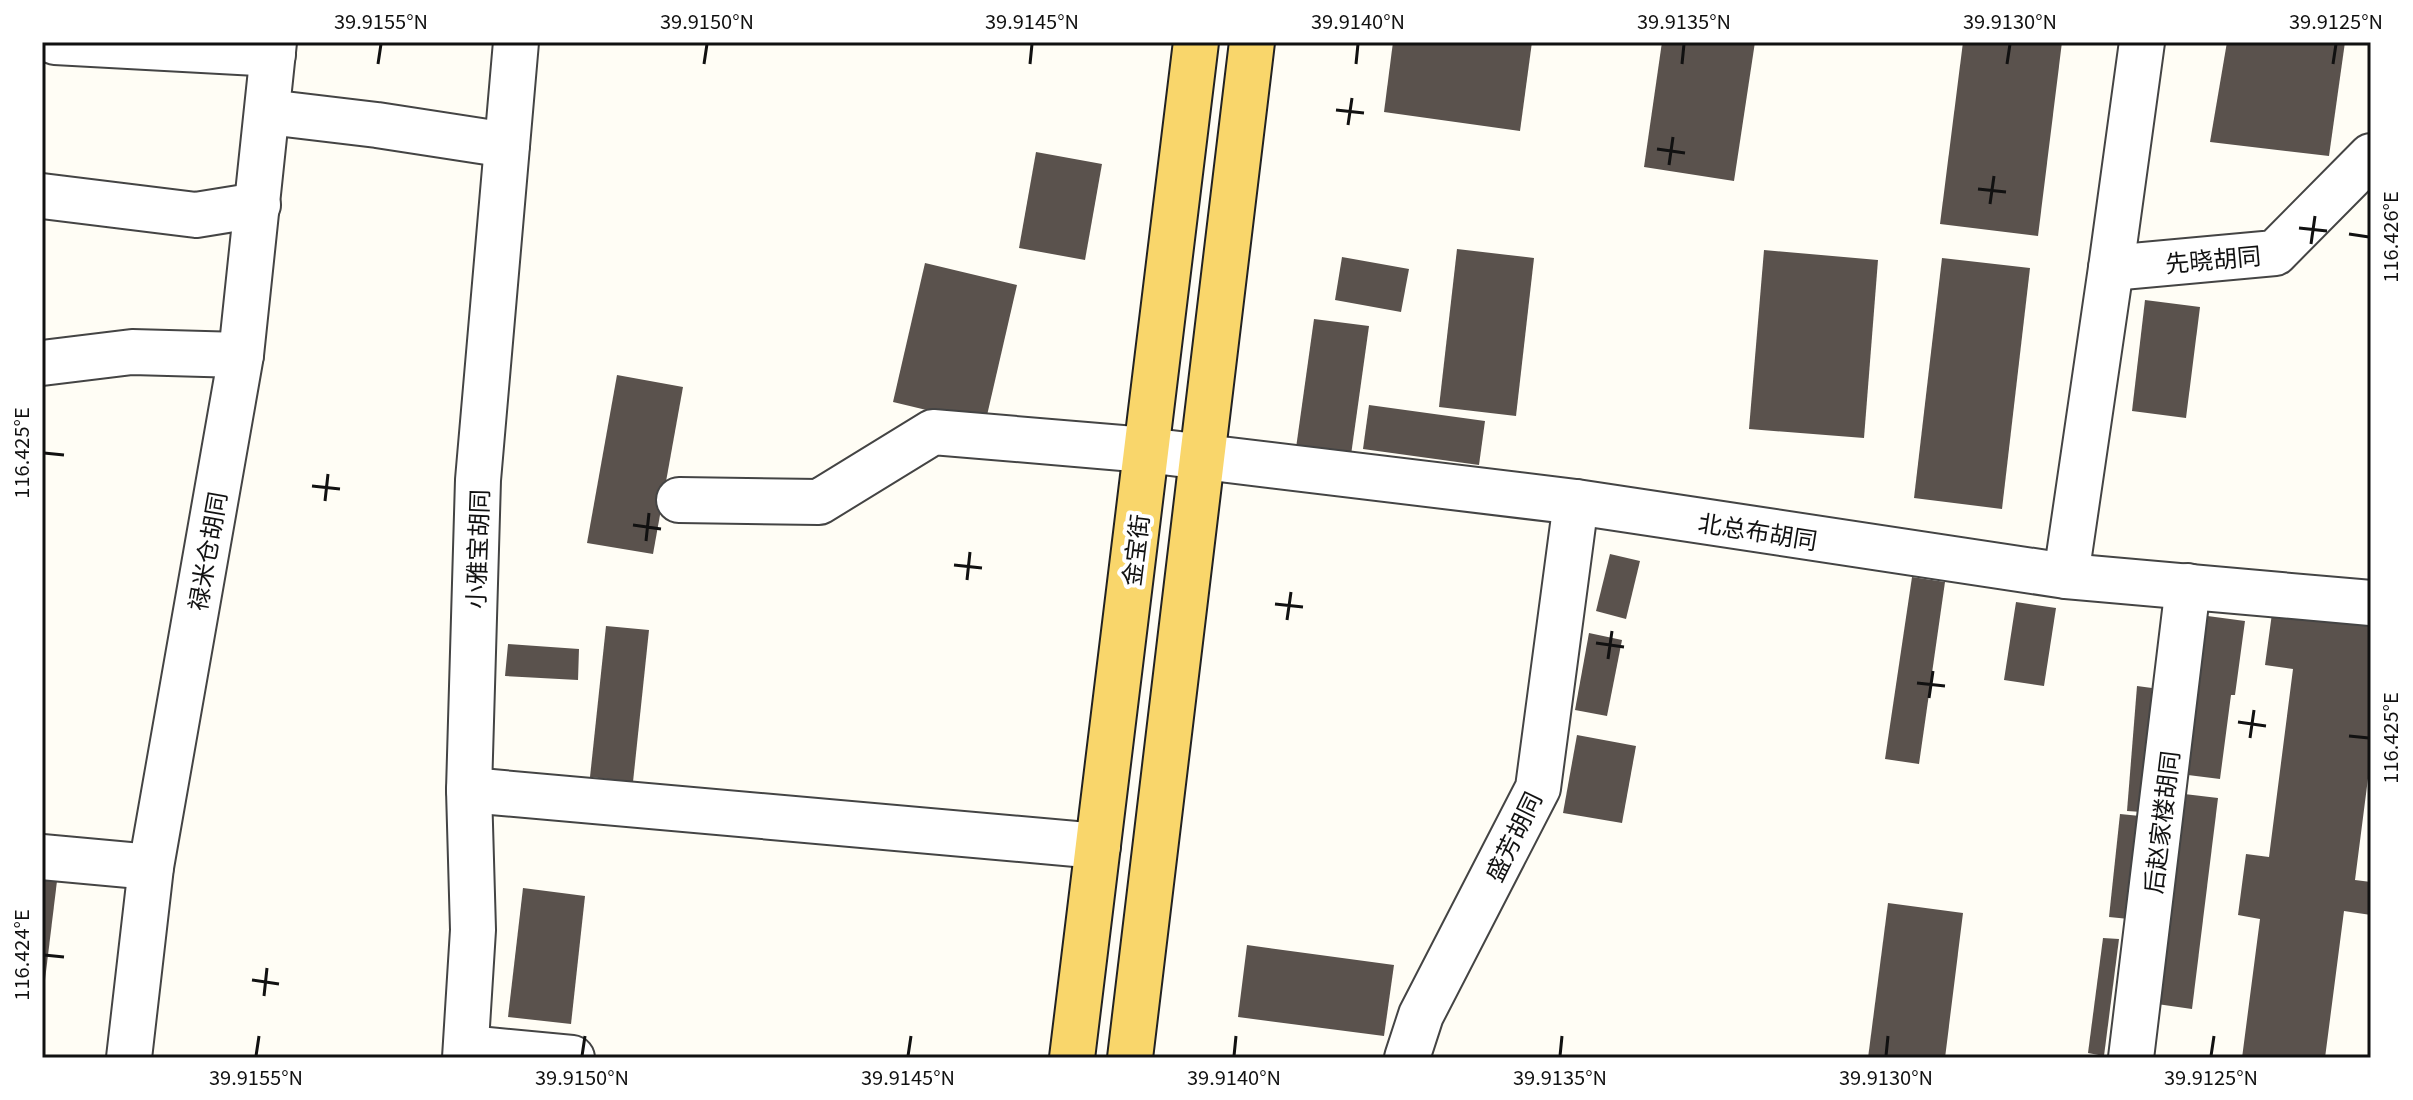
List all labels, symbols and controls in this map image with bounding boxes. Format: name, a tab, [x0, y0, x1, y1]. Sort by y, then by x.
text: 39.9155°N	[334, 6, 428, 35]
text: 39.9150°N	[660, 6, 754, 35]
text: 39.9145°N	[985, 6, 1079, 35]
text: 39.9140°N	[1311, 6, 1405, 35]
text: 39.9135°N	[1637, 6, 1731, 35]
text: 39.9130°N	[1963, 6, 2057, 35]
text: 39.9125°N	[2289, 6, 2383, 35]
text: 116.426°E	[2375, 191, 2404, 283]
street label: 先晓胡同	[2164, 236, 2262, 280]
text: 116.425°E	[6, 407, 35, 499]
street label: 小雅宝胡同	[456, 488, 496, 610]
street label: 禄米仓胡同	[178, 489, 234, 613]
street label: 北总布胡同	[1696, 503, 1820, 557]
street label: 金宝街	[1112, 512, 1156, 588]
text: 116.425°E	[2375, 692, 2404, 784]
street label: 后赵家楼胡同	[2134, 748, 2186, 896]
street label: 盛芳胡同	[1475, 785, 1549, 887]
text: 116.424°E	[6, 909, 35, 1001]
text: 39.9155°N	[209, 1062, 303, 1091]
text: 39.9150°N	[535, 1062, 629, 1091]
text: 39.9145°N	[861, 1062, 955, 1091]
text: 39.9140°N	[1187, 1062, 1281, 1091]
text: 39.9135°N	[1513, 1062, 1607, 1091]
text: 39.9130°N	[1839, 1062, 1933, 1091]
text: 39.9125°N	[2164, 1062, 2258, 1091]

